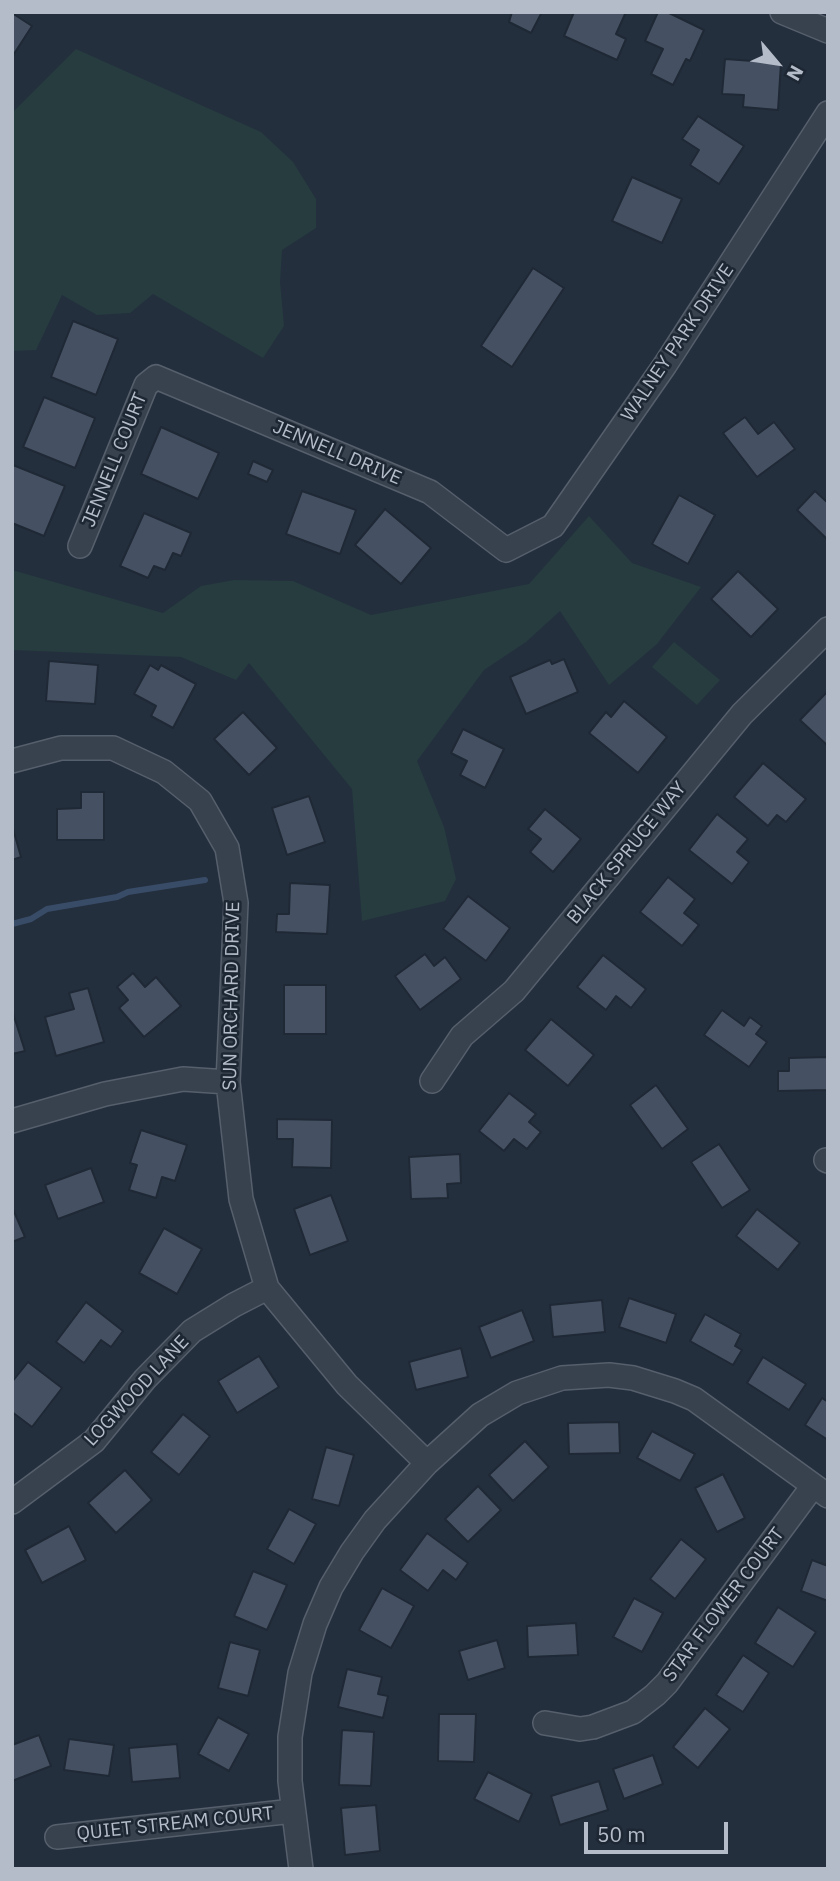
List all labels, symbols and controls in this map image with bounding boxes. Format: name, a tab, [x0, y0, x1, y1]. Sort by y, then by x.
north arrow	[742, 28, 812, 98]
text: N	[782, 61, 809, 85]
street label: WALNEY PARK DRIVE	[617, 260, 739, 426]
street label: JENNELL COURT	[78, 390, 152, 530]
street label: JENNELL DRIVE	[269, 416, 405, 490]
street label: BLACK SPRUCE WAY	[563, 777, 691, 929]
street label: SUN ORCHARD DRIVE	[219, 901, 245, 1091]
street label: LOGWOOD LANE	[80, 1331, 194, 1451]
street label: STAR FLOWER COURT	[659, 1523, 789, 1687]
street label: QUIET STREAM COURT	[75, 1802, 275, 1846]
scale bar	[588, 1808, 732, 1852]
text: 50 m	[597, 1820, 646, 1848]

